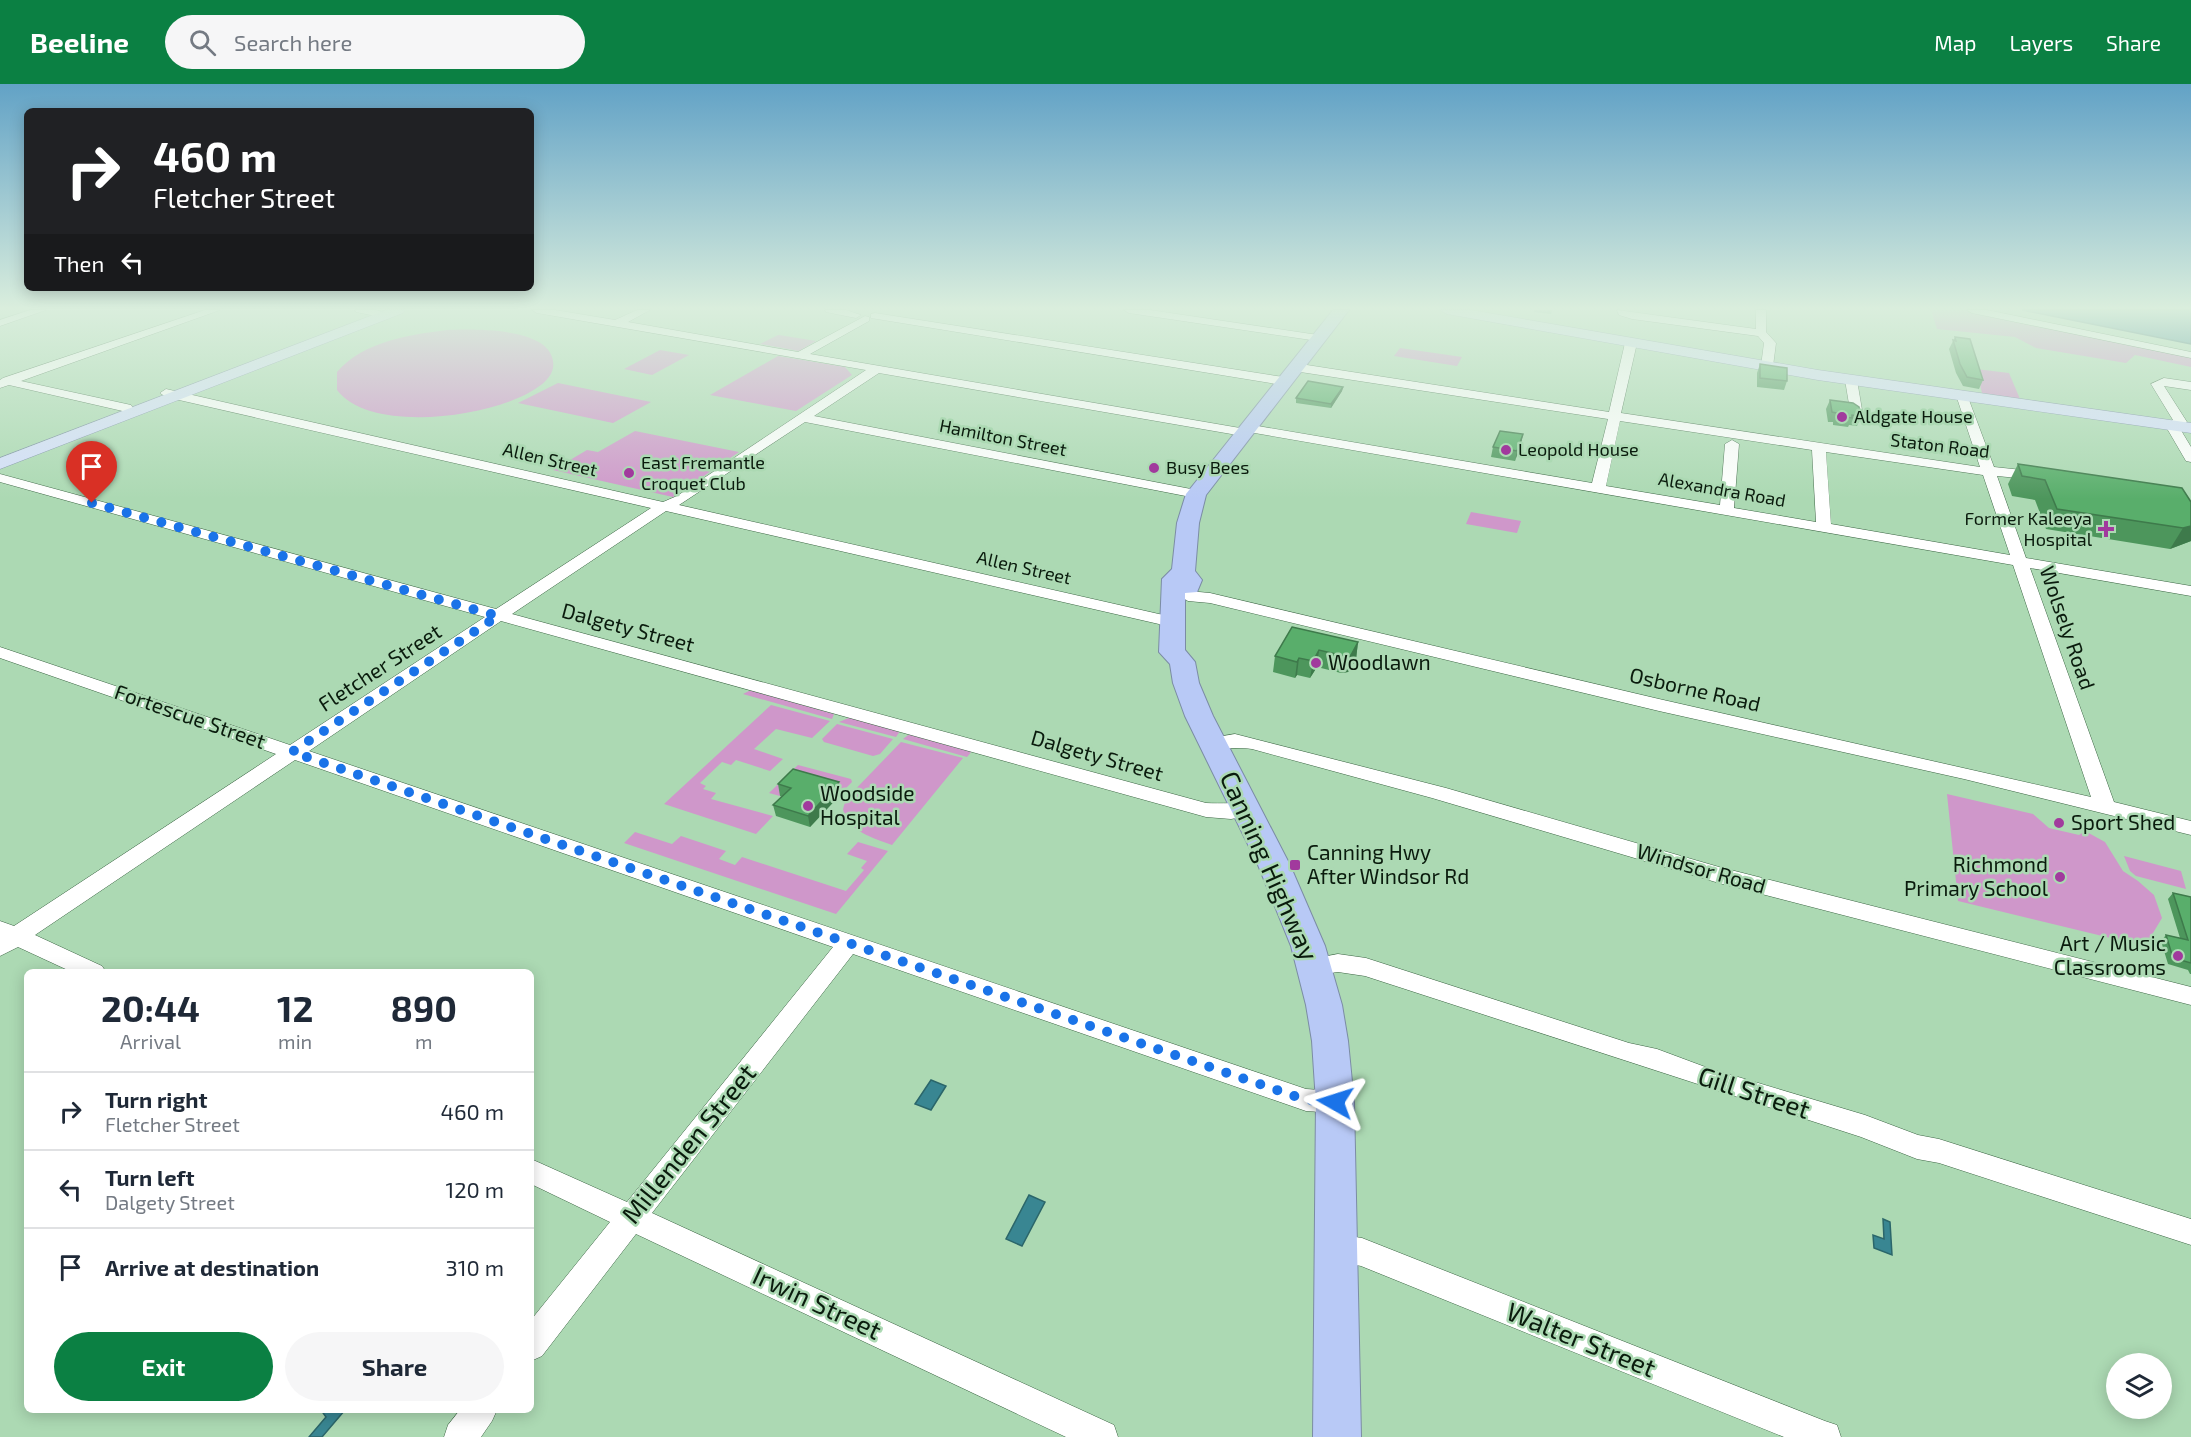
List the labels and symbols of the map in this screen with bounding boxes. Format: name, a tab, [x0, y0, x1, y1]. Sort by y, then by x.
place label: Aldgate House	[1854, 405, 1973, 427]
marker: Aldgate House	[1835, 410, 1849, 424]
street label: Hamilton Street	[938, 414, 1069, 460]
street label: Staton Road	[1889, 428, 1991, 462]
street label: Allen Street	[501, 438, 600, 481]
place label: Leopold House	[1518, 438, 1639, 460]
pin	[66, 441, 117, 503]
marker: Leopold House	[1499, 443, 1513, 457]
place label: East Fremantle Croquet Club	[641, 451, 765, 494]
place label: Busy Bees	[1166, 456, 1249, 478]
marker: Busy Bees	[1147, 461, 1161, 475]
marker: East Fremantle Croquet Club	[622, 466, 636, 480]
street label: Alexandra Road	[1657, 467, 1788, 511]
place label: Former Kaleeya Hospital	[1964, 507, 2093, 550]
marker: Former Kaleeya Hospital	[2097, 520, 2115, 538]
street label: Allen Street	[975, 546, 1074, 589]
street label: Wolsely Road	[2036, 562, 2101, 693]
street label: Dalgety Street	[559, 597, 697, 656]
street label: Fletcher Street	[313, 618, 445, 716]
place label: Woodlawn	[1328, 649, 1431, 674]
marker: Woodlawn	[1309, 656, 1323, 670]
street label: Osborne Road	[1627, 661, 1763, 716]
street label: Fortescue Street	[112, 678, 269, 753]
street label: Dalgety Street	[1028, 724, 1166, 785]
street label: Canning Highway	[1215, 766, 1326, 965]
place label: Woodside Hospital	[820, 780, 915, 829]
marker: Woodside Hospital	[801, 799, 815, 813]
place label: Sport Shed	[2071, 809, 2175, 834]
marker: Sport Shed	[2052, 816, 2066, 830]
street label: Windsor Road	[1634, 837, 1769, 898]
place label: Canning Hwy After Windsor Rd	[1307, 839, 1469, 888]
place label: Richmond Primary School	[1904, 851, 2049, 900]
marker: Canning Hwy After Windsor Rd	[1288, 858, 1302, 872]
marker: Richmond Primary School	[2053, 870, 2067, 884]
place label: Art / Music Classrooms	[2054, 930, 2166, 979]
marker: Art / Music Classrooms	[2171, 949, 2185, 963]
street label: Millenden Street	[614, 1057, 762, 1229]
street label: Gill Street	[1695, 1059, 1814, 1124]
position arrow	[1303, 1070, 1367, 1134]
street label: Irwin Street	[748, 1258, 887, 1345]
street label: Walter Street	[1503, 1295, 1661, 1383]

